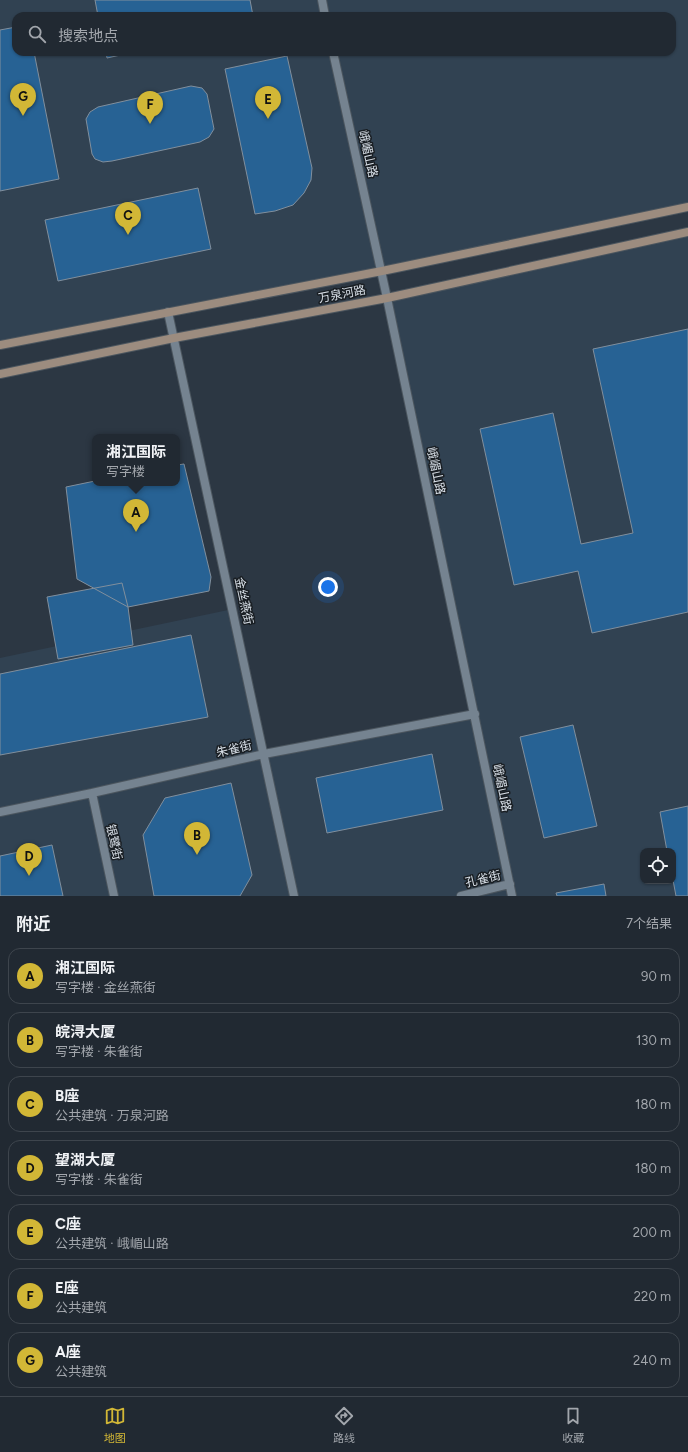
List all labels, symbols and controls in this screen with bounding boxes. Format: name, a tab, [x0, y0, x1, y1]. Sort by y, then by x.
search box	[12, 12, 676, 56]
icon: search	[26, 23, 48, 45]
text: 搜索地点	[58, 27, 118, 45]
pin: G	[10, 83, 36, 116]
pin: E	[255, 86, 281, 119]
pin: F	[137, 91, 163, 124]
street label: 峨嵋山路	[356, 129, 380, 179]
pin: C	[115, 202, 141, 235]
street label: 万泉河路	[317, 283, 367, 305]
popup	[92, 434, 180, 486]
text: 湘江国际	[106, 443, 166, 461]
street label: 峨嵋山路	[424, 446, 448, 496]
text: 写字楼	[106, 464, 145, 479]
pin: A	[123, 499, 149, 532]
street label: 金丝燕街	[232, 576, 256, 626]
your location	[318, 577, 338, 597]
street label: 朱雀街	[215, 738, 253, 760]
street label: 峨嵋山路	[490, 763, 514, 813]
pin: B	[184, 822, 210, 855]
street label: 银鹭街	[103, 823, 125, 861]
pin: D	[16, 843, 42, 876]
map controls	[640, 848, 676, 884]
button: locate	[640, 848, 676, 884]
street label: 孔雀街	[464, 868, 502, 890]
text: 附近	[16, 914, 50, 934]
text: 7个结果	[626, 916, 672, 931]
text: 湘江国际	[55, 959, 115, 977]
text: A	[25, 969, 35, 984]
text: 90 m	[641, 969, 671, 984]
text: 写字楼 · 金丝燕街	[55, 980, 156, 995]
text: 皖浔大厦	[55, 1023, 115, 1041]
text: B	[26, 1033, 34, 1048]
text: 130 m	[636, 1033, 671, 1048]
text: 写字楼 · 朱雀街	[55, 1044, 143, 1059]
text: B座	[55, 1087, 79, 1105]
text: C	[25, 1097, 35, 1112]
text: 180 m	[635, 1097, 671, 1112]
text: 公共建筑 · 万泉河路	[55, 1108, 169, 1123]
text: 望湖大厦	[55, 1151, 115, 1169]
text: D	[25, 1161, 35, 1176]
text: 180 m	[635, 1161, 671, 1176]
text: 写字楼 · 朱雀街	[55, 1172, 143, 1187]
text: C座	[55, 1215, 81, 1233]
text: E	[26, 1225, 34, 1240]
text: 200 m	[633, 1225, 671, 1240]
text: 公共建筑 · 峨嵋山路	[55, 1236, 169, 1251]
text: E座	[55, 1279, 79, 1297]
text: F	[26, 1289, 34, 1304]
text: 220 m	[634, 1289, 671, 1304]
text: 公共建筑	[55, 1300, 107, 1315]
text: A座	[55, 1343, 81, 1361]
text: G	[25, 1353, 35, 1368]
text: 240 m	[633, 1353, 671, 1368]
text: 公共建筑	[55, 1364, 107, 1379]
tab: 地图	[104, 1405, 126, 1445]
tab: 路线	[333, 1405, 355, 1445]
tab: 收藏	[562, 1405, 584, 1445]

